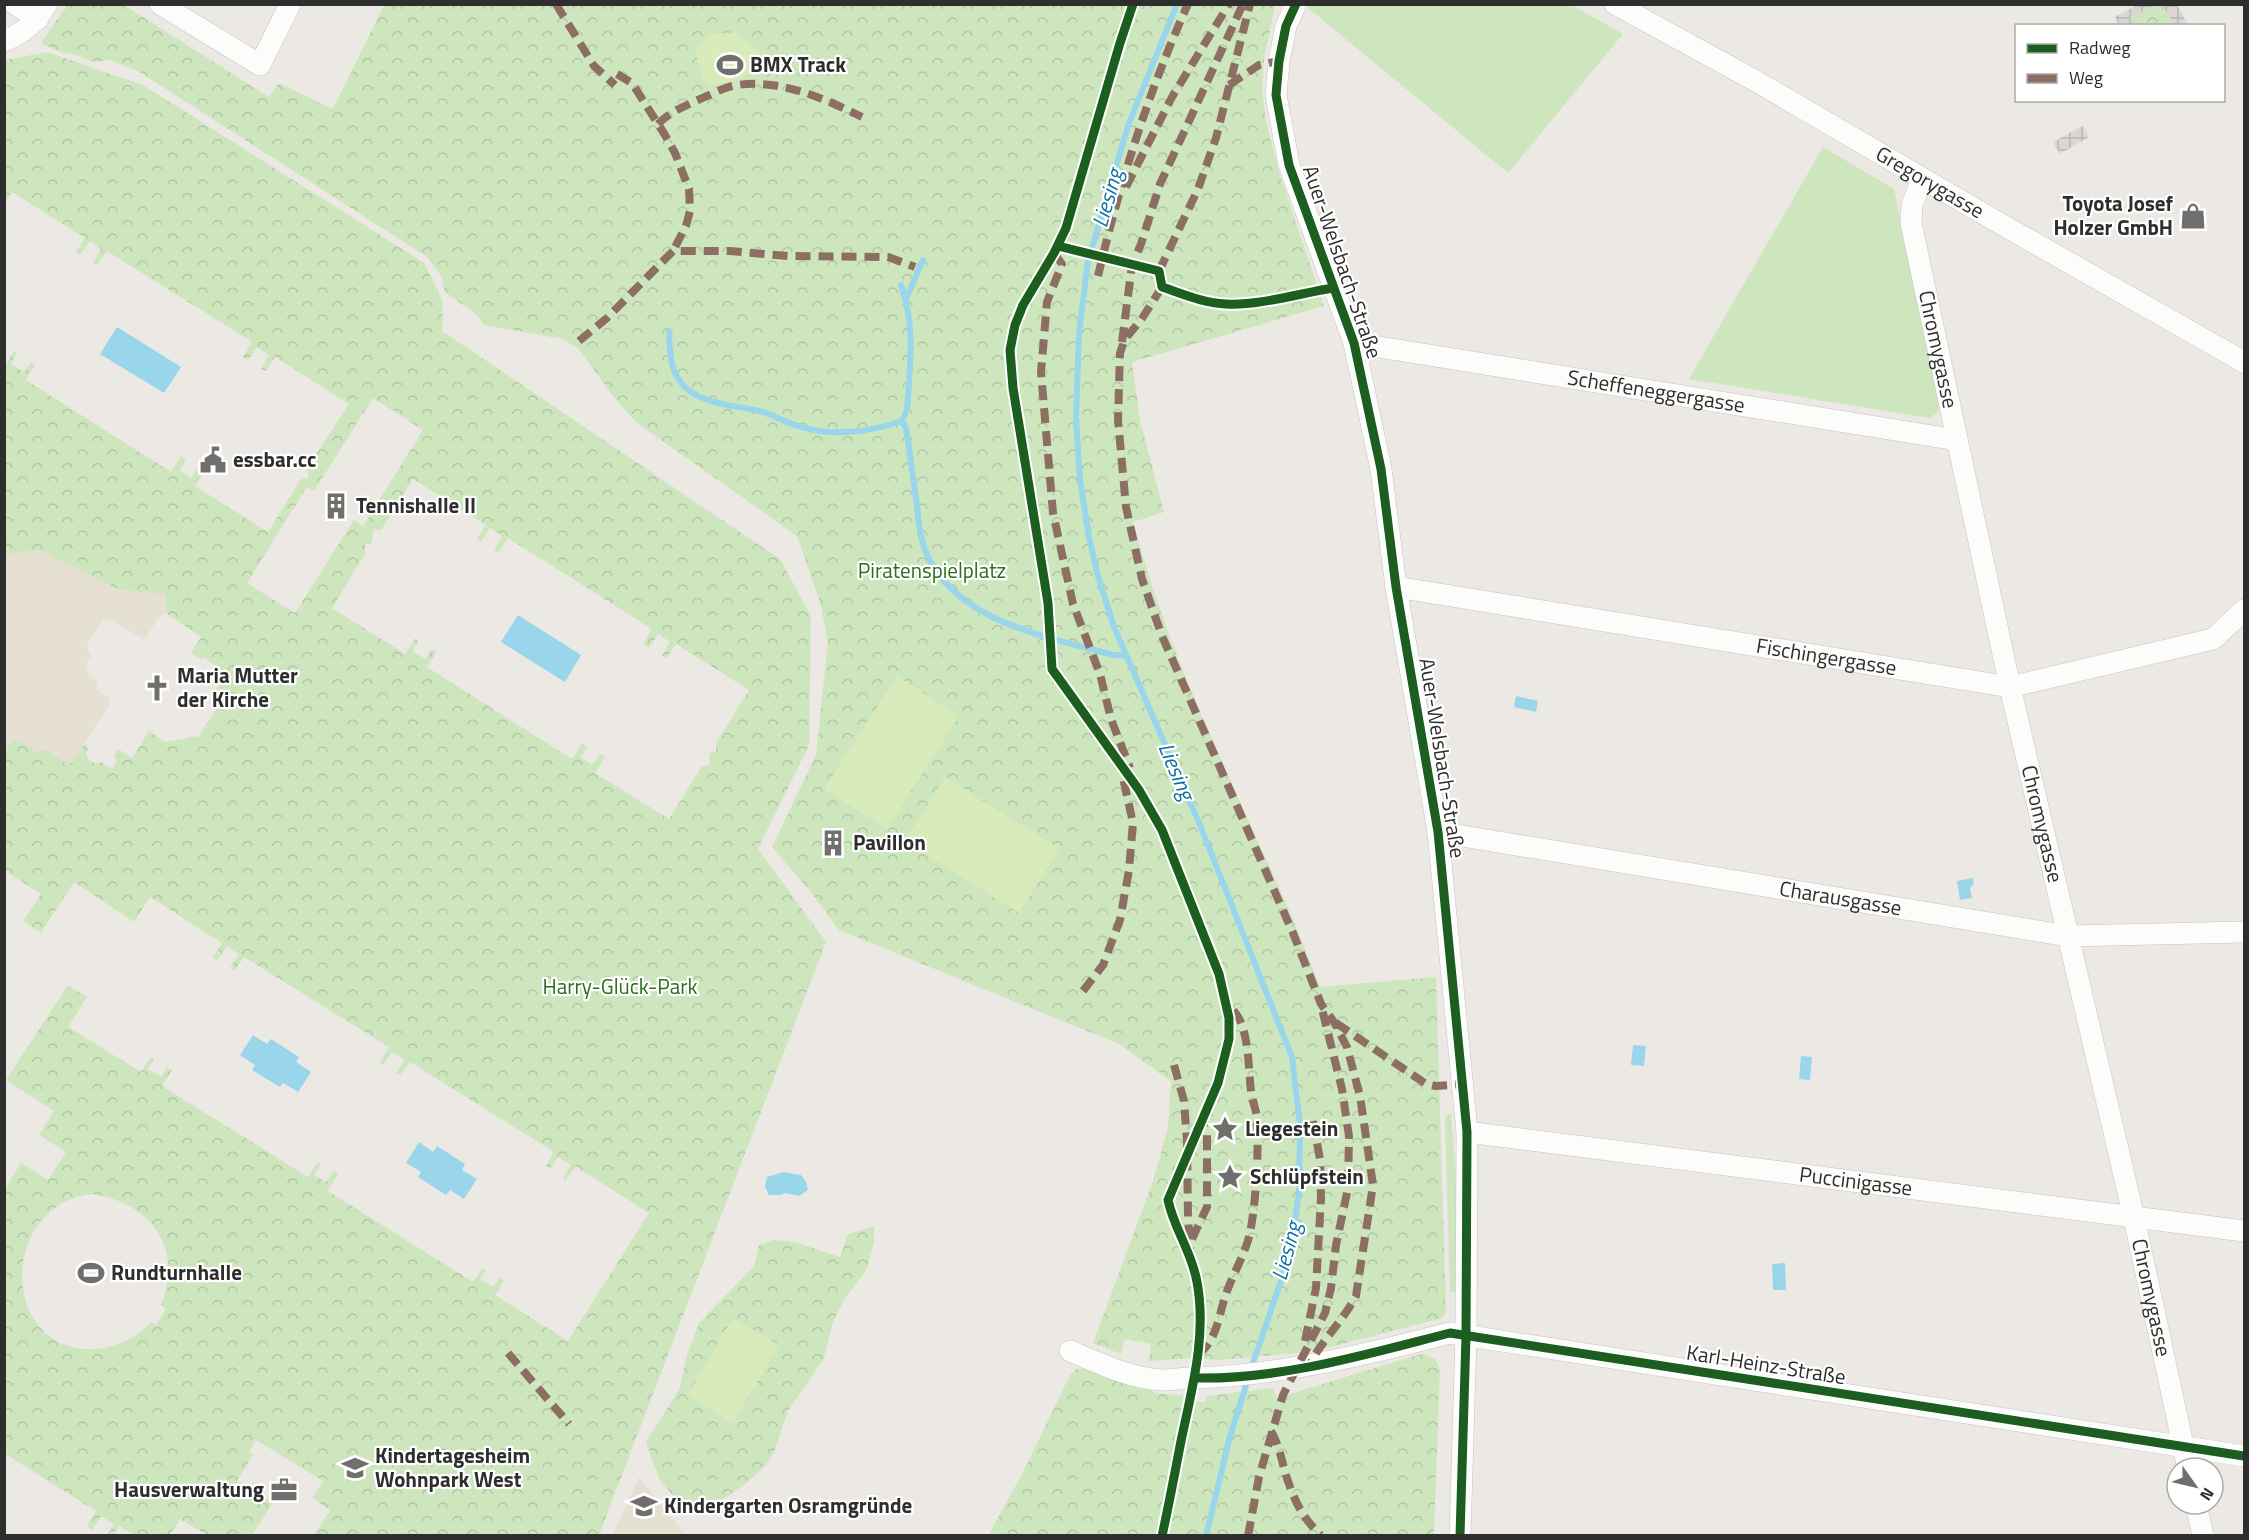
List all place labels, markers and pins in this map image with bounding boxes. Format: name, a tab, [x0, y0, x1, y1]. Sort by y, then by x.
place label: BMX Track	[750, 48, 846, 80]
sports icon: BMX Track	[715, 50, 745, 80]
place label: Toyota Josef Holzer GmbH	[2053, 187, 2174, 243]
shop icon: Toyota Josef Holzer GmbH	[2178, 201, 2208, 231]
place label: essbar.cc	[233, 443, 316, 475]
public building icon: essbar.cc	[198, 445, 228, 475]
place label: Tennishalle II	[356, 489, 476, 521]
building icon: Tennishalle II	[321, 491, 351, 521]
place label: Maria Mutter der Kirche	[177, 659, 298, 715]
church icon: Maria Mutter der Kirche	[142, 673, 172, 703]
place label: Pavillon	[853, 826, 926, 858]
building icon: Pavillon	[818, 828, 848, 858]
place label: Liegestein	[1245, 1112, 1338, 1144]
place icon: Liegestein	[1210, 1114, 1240, 1144]
place label: Schlüpfstein	[1250, 1160, 1364, 1192]
place icon: Schlüpfstein	[1215, 1162, 1245, 1192]
place label: Rundturnhalle	[111, 1256, 242, 1288]
sports icon: Rundturnhalle	[76, 1258, 106, 1288]
place label: Kindertagesheim Wohnpark West	[375, 1439, 530, 1495]
school or university icon: Kindertagesheim Wohnpark West	[340, 1453, 370, 1483]
place label: Hausverwaltung	[114, 1473, 264, 1505]
office icon: Hausverwaltung	[269, 1475, 299, 1505]
place label: Kindergarten Osramgründe	[664, 1489, 912, 1521]
school or university icon: Kindergarten Osramgründe	[629, 1491, 659, 1521]

